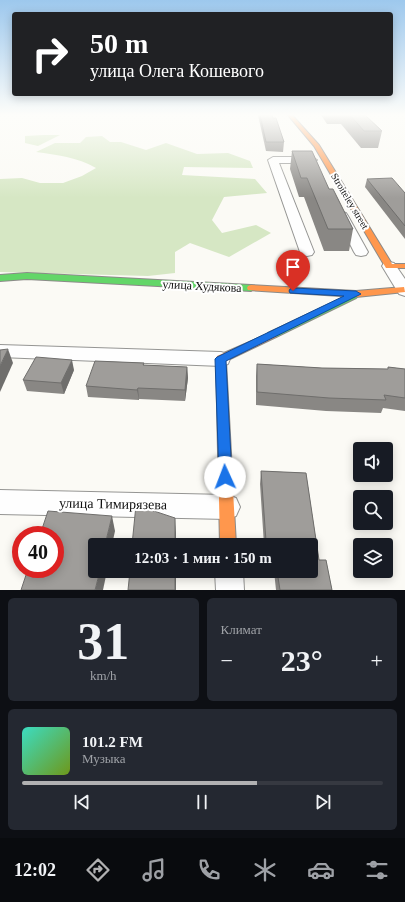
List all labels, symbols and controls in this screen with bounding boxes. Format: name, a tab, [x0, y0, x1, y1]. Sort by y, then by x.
icon: right	[24, 28, 76, 80]
text: 50 m	[90, 28, 148, 59]
text: улица Олега Кошевого	[90, 61, 264, 81]
street label: Stroiteley street	[329, 171, 371, 231]
pin	[276, 250, 310, 291]
icon: arrive	[282, 256, 304, 278]
street label: улица Худякова	[162, 277, 243, 295]
map controls	[353, 442, 393, 578]
button: sound	[353, 442, 393, 482]
position arrow	[204, 456, 246, 498]
button: search	[353, 490, 393, 530]
street label: улица Тимирязева	[59, 496, 168, 512]
speed limit sign: 40	[12, 526, 64, 578]
button: layers	[353, 538, 393, 578]
text: 12:03 · 1 мин · 150 m	[134, 550, 272, 566]
text: 31	[77, 613, 129, 670]
text: Климат	[221, 622, 262, 637]
text: 23°	[281, 644, 323, 677]
text: −	[221, 648, 233, 673]
text: +	[371, 648, 383, 673]
text: km/h	[90, 668, 117, 683]
text: 101.2 FM	[82, 734, 143, 750]
text: Музыка	[82, 751, 126, 766]
icon: previous	[71, 791, 93, 813]
icon: pause	[191, 791, 213, 813]
icon: next	[312, 791, 334, 813]
icon: directions	[84, 856, 112, 884]
icon: music	[140, 856, 168, 884]
icon: phone	[195, 856, 223, 884]
icon: climate	[251, 856, 279, 884]
icon: car	[307, 856, 335, 884]
icon: filters	[363, 856, 391, 884]
text: 12:02	[14, 860, 56, 880]

